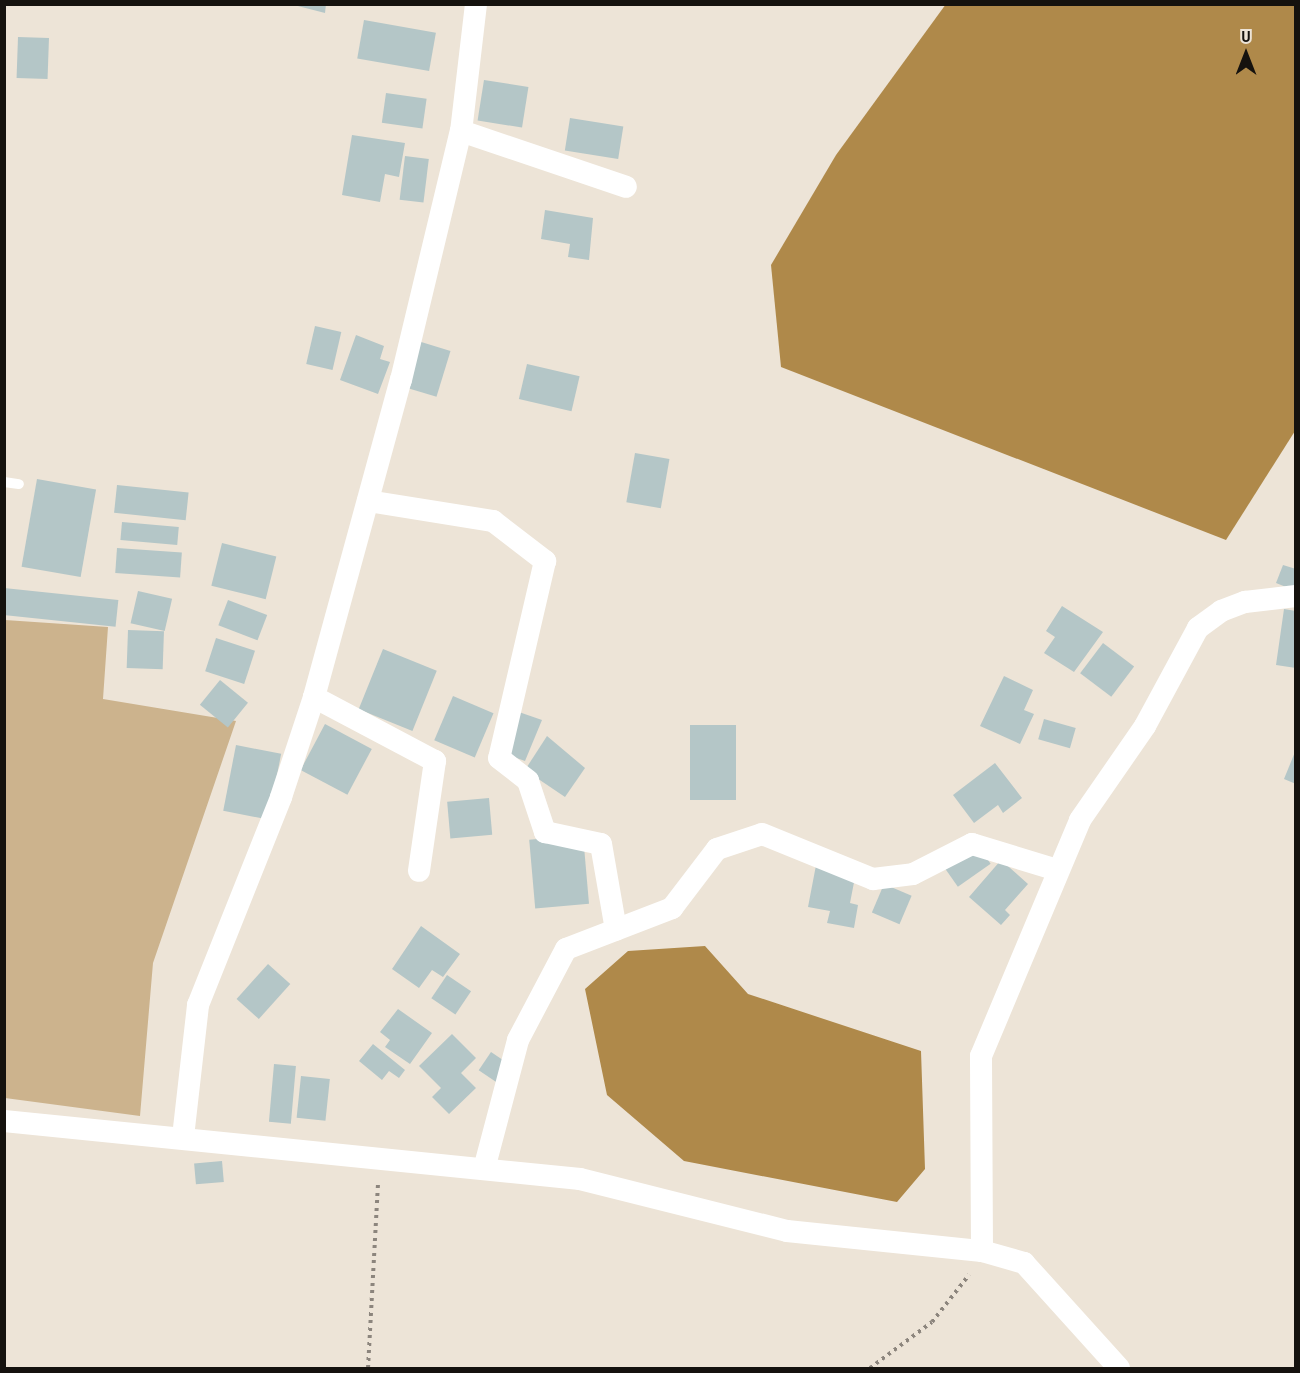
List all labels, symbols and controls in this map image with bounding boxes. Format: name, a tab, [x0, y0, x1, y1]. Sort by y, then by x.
north arrow	[1216, 24, 1276, 84]
text: U	[1241, 25, 1251, 47]

